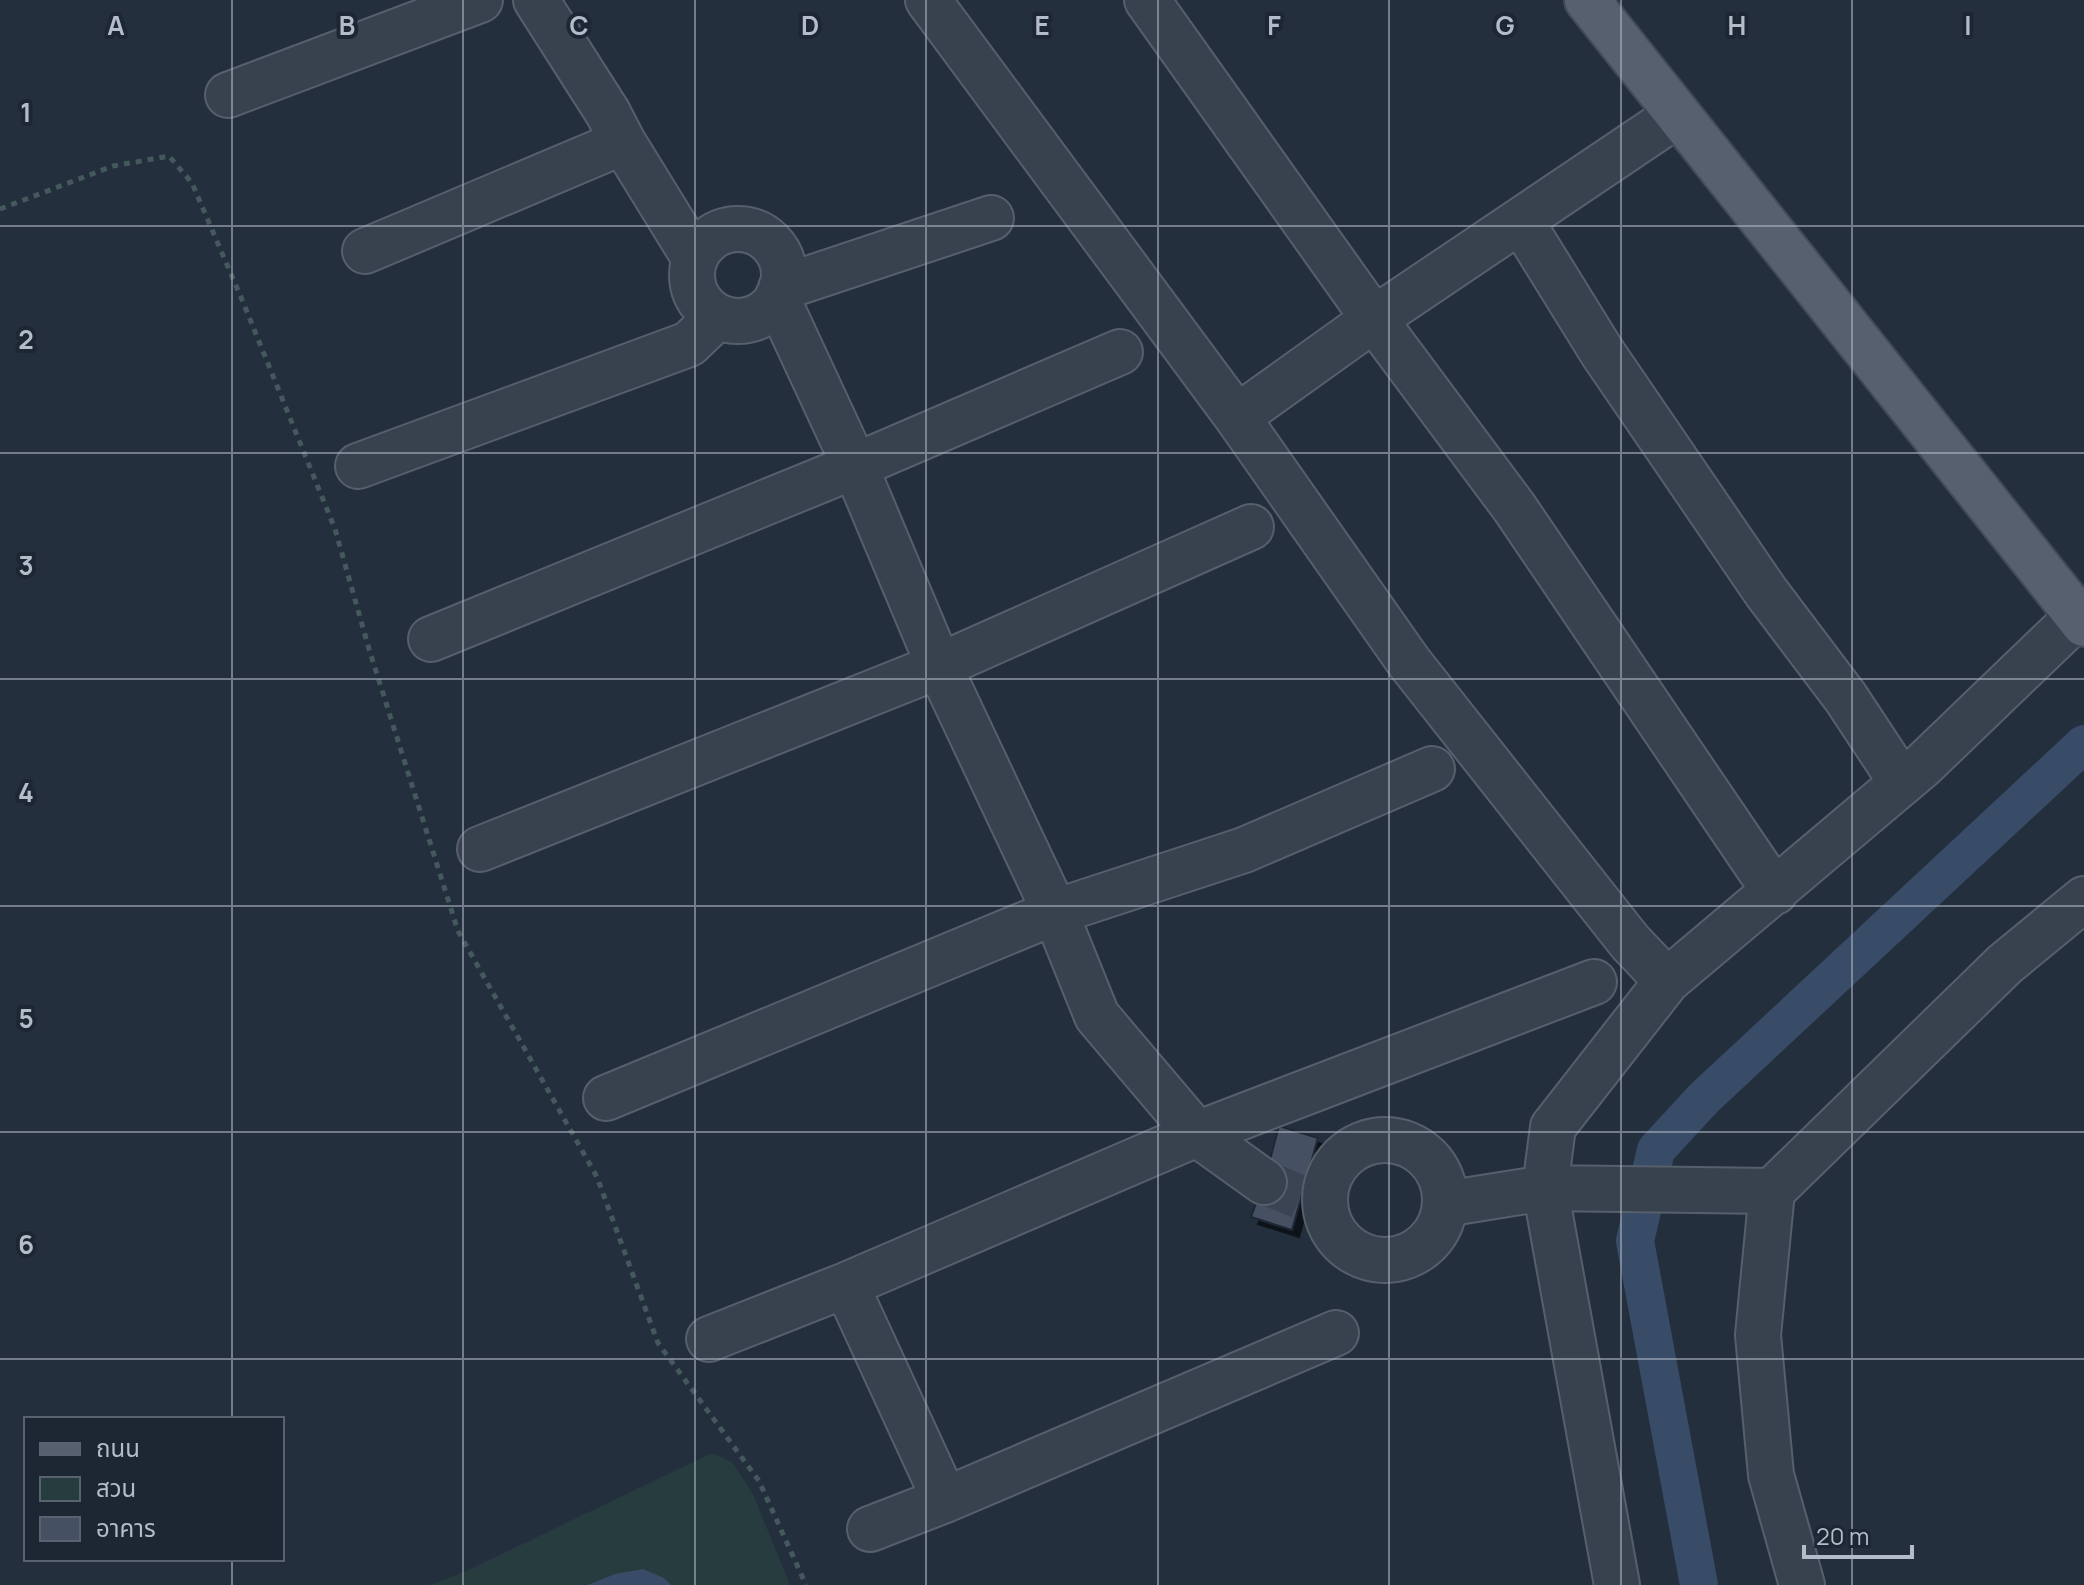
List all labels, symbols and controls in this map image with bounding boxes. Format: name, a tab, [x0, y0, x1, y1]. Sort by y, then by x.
text: A	[107, 7, 125, 43]
text: B	[339, 7, 355, 43]
text: C	[569, 7, 589, 43]
text: D	[801, 7, 819, 43]
text: E	[1034, 7, 1050, 43]
text: F	[1267, 7, 1281, 43]
text: G	[1495, 7, 1515, 43]
text: H	[1728, 7, 1746, 43]
text: I	[1964, 7, 1972, 43]
text: 1	[20, 94, 32, 130]
text: 2	[18, 321, 34, 357]
text: 3	[18, 547, 34, 583]
text: 4	[18, 774, 34, 810]
text: 5	[18, 1000, 34, 1036]
text: 6	[18, 1226, 34, 1262]
legend	[24, 1417, 284, 1561]
text: ถนน	[96, 1431, 140, 1464]
text: สวน	[96, 1471, 136, 1504]
scale bar	[1804, 1509, 1912, 1559]
text: อาคาร	[96, 1511, 156, 1544]
text: 20 m	[1816, 1519, 1869, 1552]

